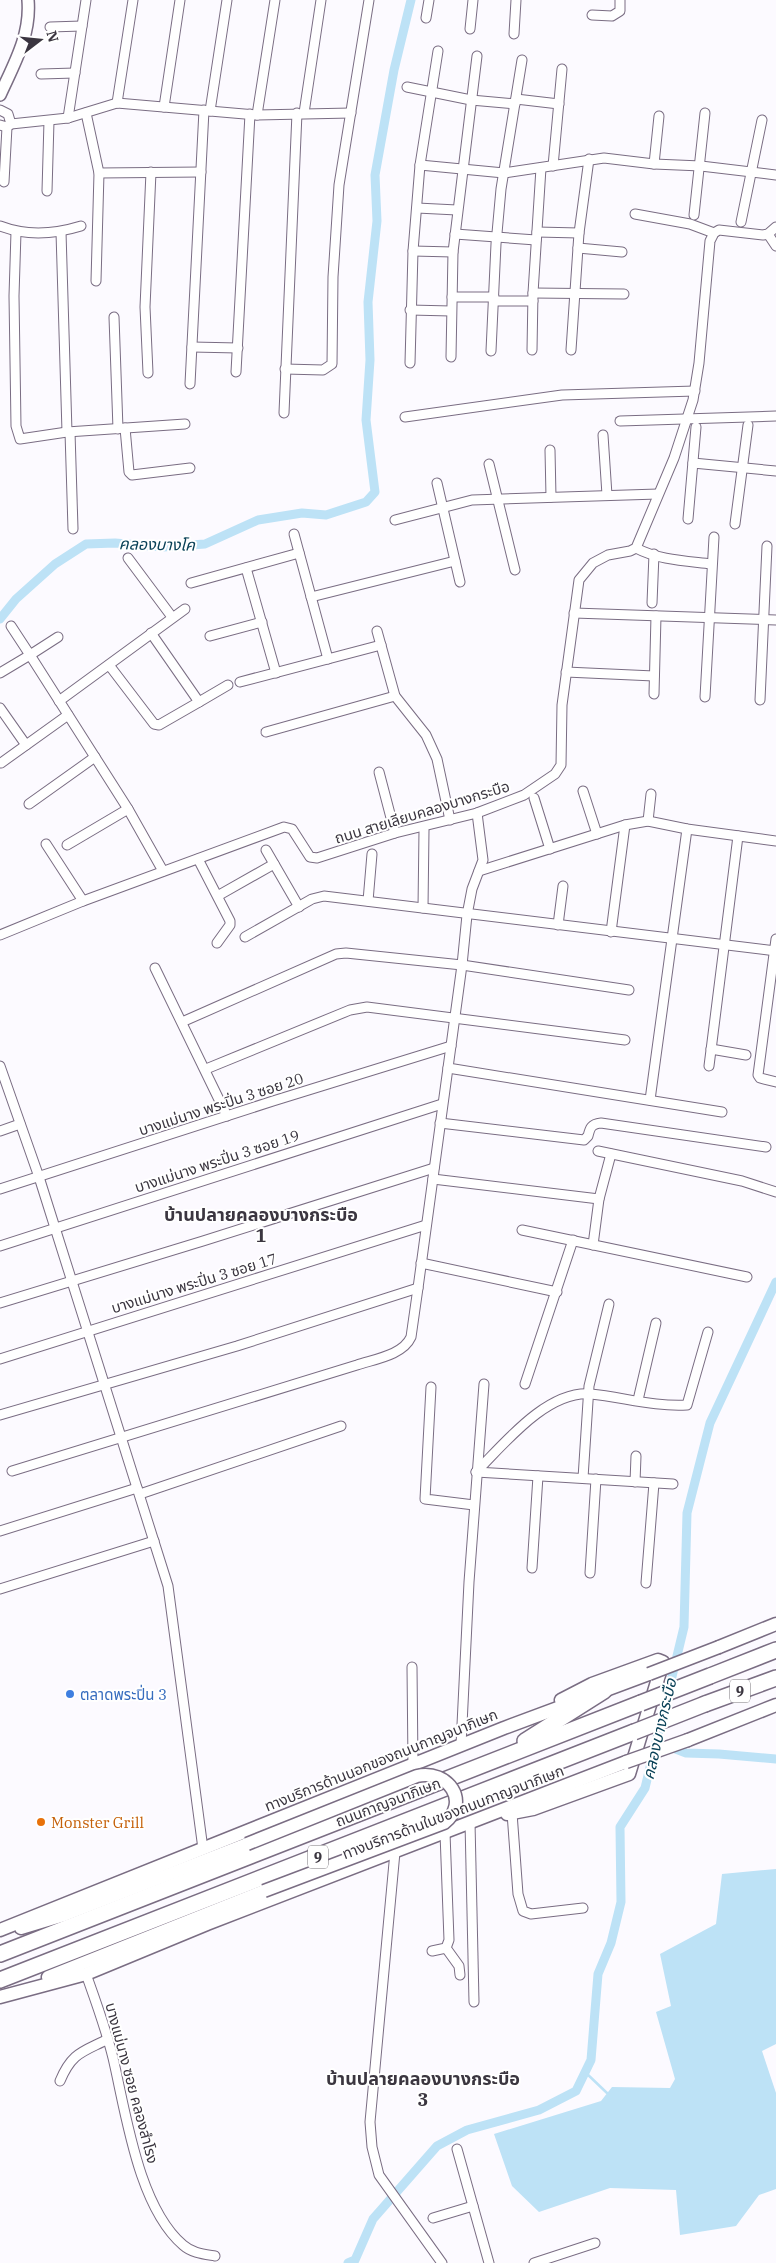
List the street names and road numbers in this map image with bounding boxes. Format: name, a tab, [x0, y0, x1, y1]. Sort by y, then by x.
street label: ถนน สายเลียบคลองบางกระบือ	[332, 776, 512, 848]
street label: บางแม่นาง พระปิ่น 3 ซอย 20	[136, 1068, 306, 1140]
street label: บางแม่นาง พระปิ่น 3 ซอย 19	[132, 1125, 302, 1197]
street label: บางแม่นาง พระปิ่น 3 ซอย 17	[109, 1249, 279, 1317]
road number: 9	[730, 1680, 750, 1702]
street label: ทางบริการด้านนอกของถนนกาญจนาภิเษก	[262, 1705, 500, 1815]
street label: ทางบริการด้านในของถนนกาญจนาภิเษก	[339, 1761, 567, 1863]
street label: ถนนกาญจนาภิเษก	[333, 1774, 443, 1830]
road number: 9	[308, 1845, 328, 1868]
street label: บางแม่นาง ซอย คลองสำโรง	[101, 2000, 163, 2166]

